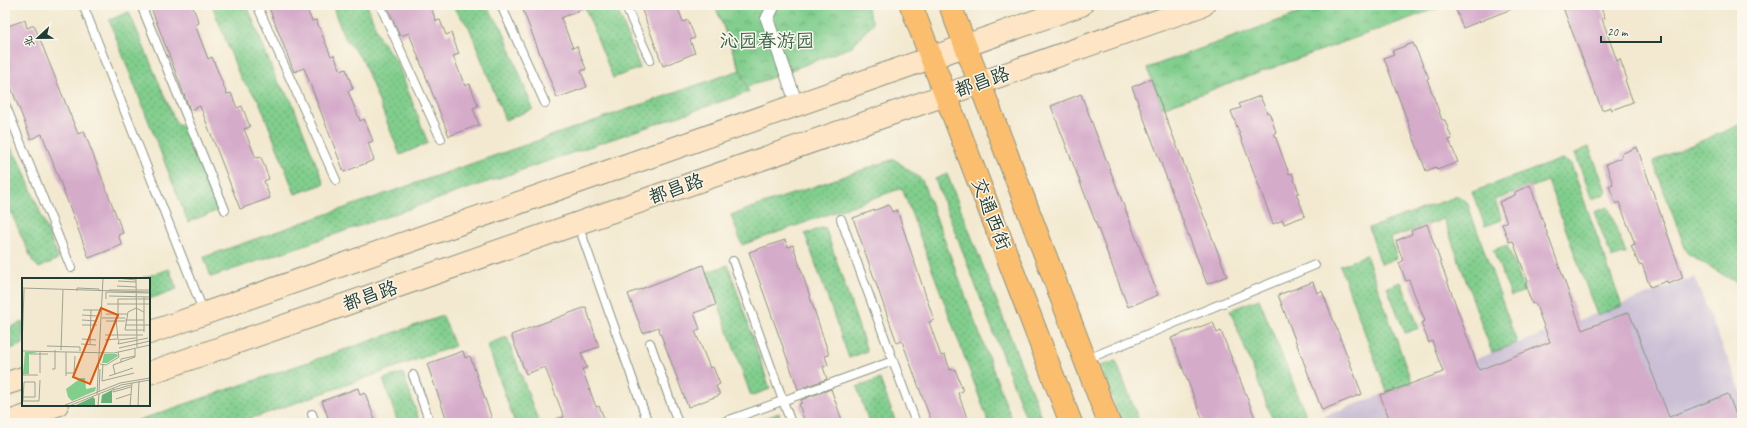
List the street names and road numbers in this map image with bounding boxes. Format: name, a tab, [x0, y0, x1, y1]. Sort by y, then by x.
street label: 都昌路	[951, 61, 1013, 103]
street label: 都昌路	[645, 168, 707, 210]
street label: 交通西街	[966, 174, 1016, 254]
street label: 都昌路	[339, 275, 401, 317]

